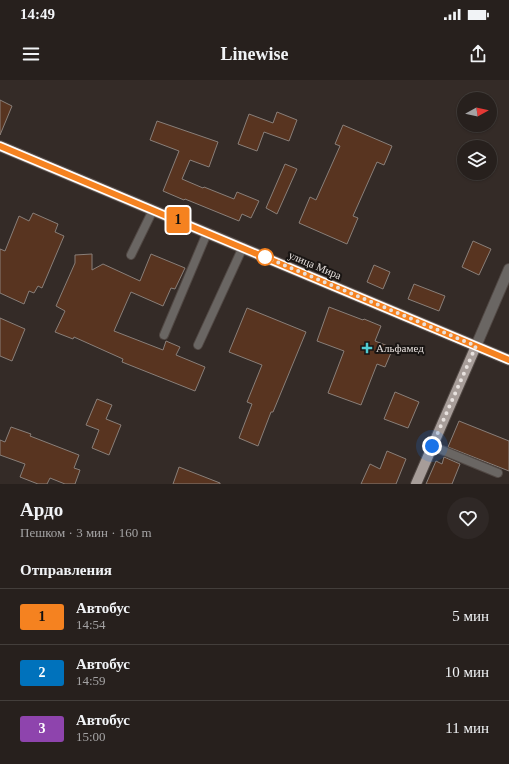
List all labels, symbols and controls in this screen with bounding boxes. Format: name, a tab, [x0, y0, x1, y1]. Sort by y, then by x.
text: 14:49	[20, 6, 55, 22]
icon: menu	[20, 43, 42, 65]
icon: share	[467, 43, 489, 65]
text: Linewise	[220, 44, 289, 64]
north arrow	[457, 92, 497, 132]
map controls	[457, 92, 497, 180]
button: layers	[457, 140, 497, 180]
line badge: 1	[165, 207, 191, 233]
text: 1	[175, 212, 182, 227]
unlabelled marker	[256, 248, 274, 266]
street label: улица Мира	[287, 249, 343, 282]
marker: Альфамед	[361, 342, 373, 354]
place label: Альфамед	[376, 342, 424, 354]
your location	[422, 436, 442, 456]
button: heart	[447, 497, 489, 539]
text: Ардо	[20, 499, 63, 520]
text: Пешком · 3 мин · 160 m	[20, 525, 152, 540]
text: Отправления	[20, 562, 112, 578]
text: Автобус	[76, 600, 130, 616]
text: 5 мин	[452, 608, 489, 624]
text: 1	[39, 609, 46, 624]
text: 14:54	[76, 617, 106, 632]
text: Автобус	[76, 656, 130, 672]
text: 10 мин	[445, 664, 489, 680]
text: 2	[39, 665, 46, 680]
text: 14:59	[76, 673, 106, 688]
text: Автобус	[76, 712, 130, 728]
text: 11 мин	[445, 720, 489, 736]
text: 3	[39, 721, 46, 736]
text: 15:00	[76, 729, 106, 744]

